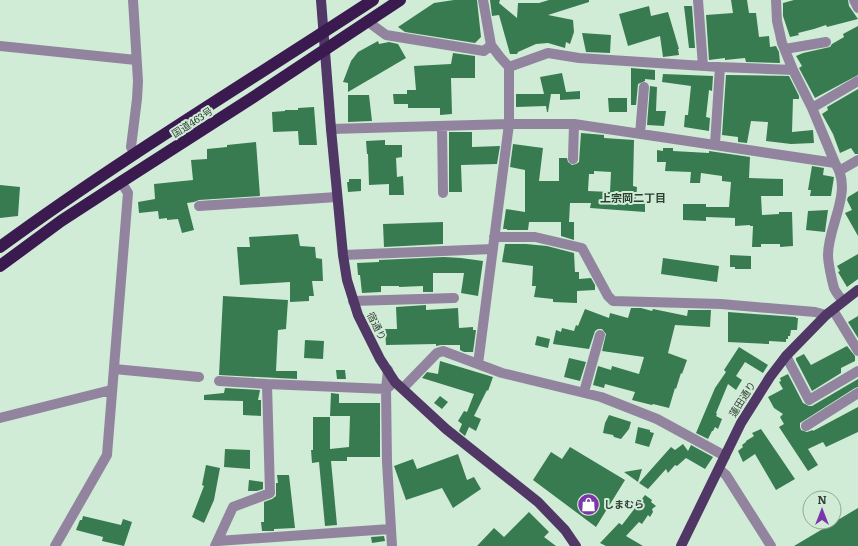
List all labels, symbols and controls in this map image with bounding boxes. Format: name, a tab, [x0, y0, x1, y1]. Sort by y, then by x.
street label: 国道463号	[168, 103, 215, 140]
district label: 上宗岡二丁目	[600, 189, 666, 205]
street label: 宿通り	[364, 309, 391, 343]
street label: 蓮田通り	[725, 378, 759, 420]
north arrow	[802, 490, 842, 530]
shop icon: しまむら	[575, 491, 601, 517]
text: N	[817, 491, 827, 507]
place label: しまむら	[604, 496, 644, 511]

